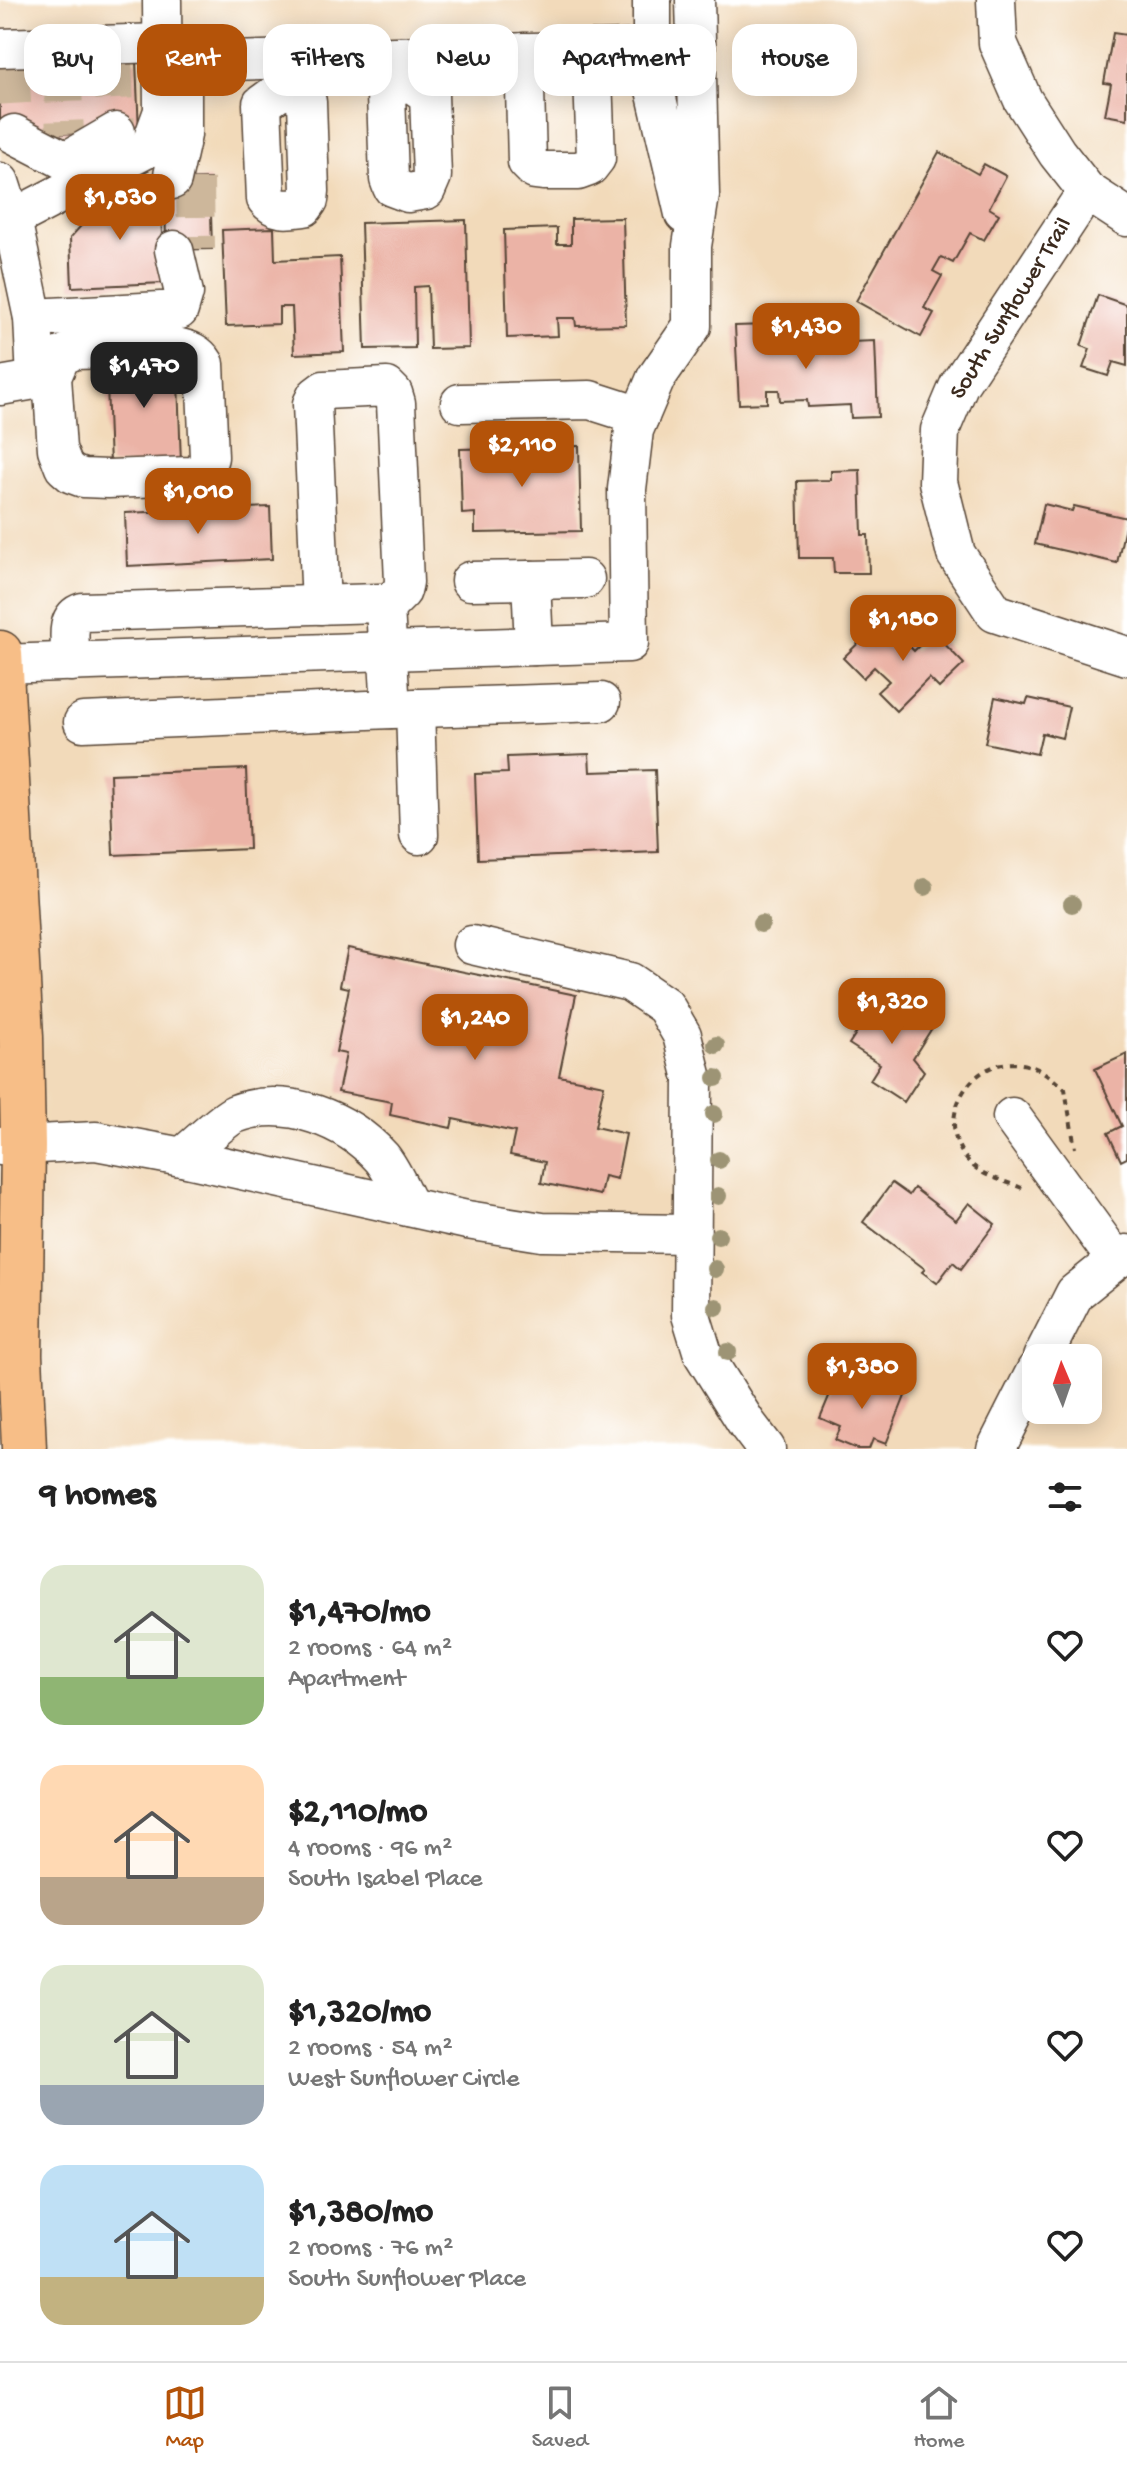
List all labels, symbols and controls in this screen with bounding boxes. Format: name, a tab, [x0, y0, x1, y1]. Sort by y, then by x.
chip: Buy	[24, 24, 121, 96]
chip: Rent	[137, 24, 247, 96]
chip: Filters	[263, 24, 392, 96]
chip: New	[408, 24, 518, 96]
chip: Apartment	[534, 24, 716, 96]
chip: House	[732, 24, 857, 96]
pin: $1,830	[55, 174, 185, 242]
text: $1,830	[84, 184, 156, 215]
street label: South Sunflower Trail	[944, 213, 1080, 405]
pin: $1,430	[741, 303, 871, 371]
text: $1,430	[771, 313, 841, 344]
pin: $1,470	[79, 342, 209, 410]
text: $1,470	[109, 352, 179, 383]
pin: $2,110	[457, 421, 587, 489]
text: $2,110	[488, 431, 556, 462]
pin: $1,010	[133, 468, 263, 536]
text: $1,010	[163, 478, 233, 509]
pin: $1,180	[838, 595, 968, 663]
text: $1,180	[868, 605, 938, 636]
pin: $1,320	[827, 978, 957, 1046]
text: $1,320	[856, 988, 928, 1019]
pin: $1,240	[410, 994, 540, 1062]
text: $1,240	[440, 1004, 510, 1035]
pin: $1,380	[797, 1343, 927, 1411]
north arrow	[1022, 1344, 1102, 1424]
map controls	[1022, 1344, 1102, 1424]
text: $1,380	[826, 1353, 898, 1384]
icon: filters	[1043, 1475, 1087, 1519]
text: 9 homes	[40, 1477, 155, 1517]
text: $1,470/mo	[288, 1594, 431, 1634]
icon: home	[104, 1597, 200, 1693]
icon: heart	[1043, 1623, 1087, 1667]
text: 2 rooms · 64 m²	[288, 1634, 452, 1665]
text: Apartment	[288, 1665, 405, 1696]
text: $2,110/mo	[288, 1794, 427, 1834]
icon: home	[104, 1797, 200, 1893]
icon: heart	[1043, 1823, 1087, 1867]
text: 4 rooms · 96 m²	[288, 1834, 452, 1865]
text: South Isabel Place	[288, 1865, 483, 1896]
text: $1,320/mo	[288, 1994, 431, 2034]
icon: home	[104, 1997, 200, 2093]
icon: heart	[1043, 2023, 1087, 2067]
text: 2 rooms · 54 m²	[288, 2034, 453, 2065]
text: West Sunflower Circle	[288, 2065, 520, 2096]
text: $1,380/mo	[288, 2194, 433, 2234]
icon: home	[104, 2197, 200, 2293]
icon: heart	[1043, 2223, 1087, 2267]
text: 2 rooms · 76 m²	[288, 2234, 453, 2265]
text: South Sunflower Place	[288, 2265, 526, 2296]
tab: Map	[163, 2381, 207, 2455]
tab: Saved	[532, 2381, 588, 2455]
tab: Home	[913, 2381, 964, 2455]

